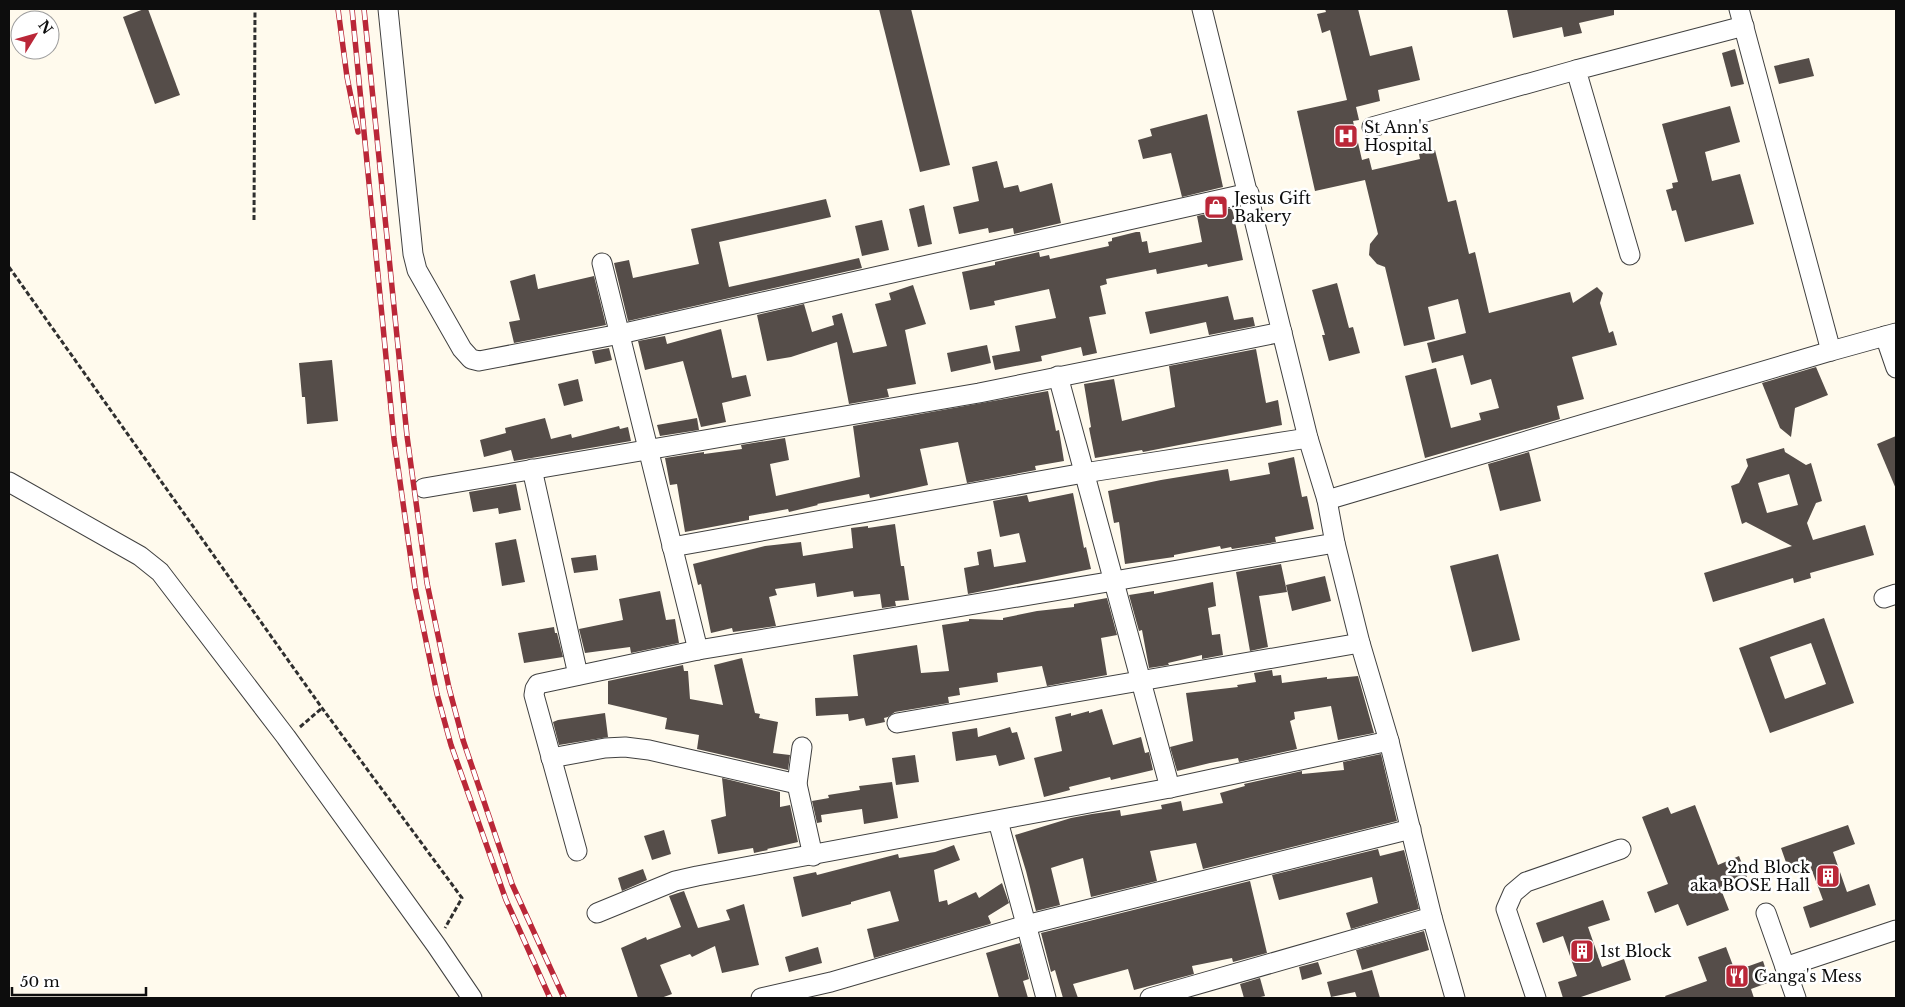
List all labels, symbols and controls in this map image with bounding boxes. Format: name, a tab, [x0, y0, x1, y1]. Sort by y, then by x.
north arrow	[10, 10, 60, 60]
text: N	[34, 17, 57, 38]
place label: St Ann's Hospital	[1364, 117, 1433, 155]
hospital icon: St Ann's Hospital	[1333, 123, 1359, 149]
place label: Jesus Gift Bakery	[1232, 188, 1311, 226]
shop icon: Jesus Gift Bakery	[1203, 194, 1229, 220]
place label: 2nd Block aka BOSE Hall	[1690, 857, 1810, 895]
building icon: 2nd Block aka BOSE Hall	[1815, 863, 1841, 889]
building icon: 1st Block	[1569, 938, 1595, 964]
place label: 1st Block	[1600, 941, 1672, 961]
restaurant icon: Ganga's Mess	[1724, 963, 1750, 989]
scale bar	[12, 964, 146, 996]
place label: Ganga's Mess	[1754, 966, 1862, 986]
text: 50 m	[20, 972, 60, 991]

